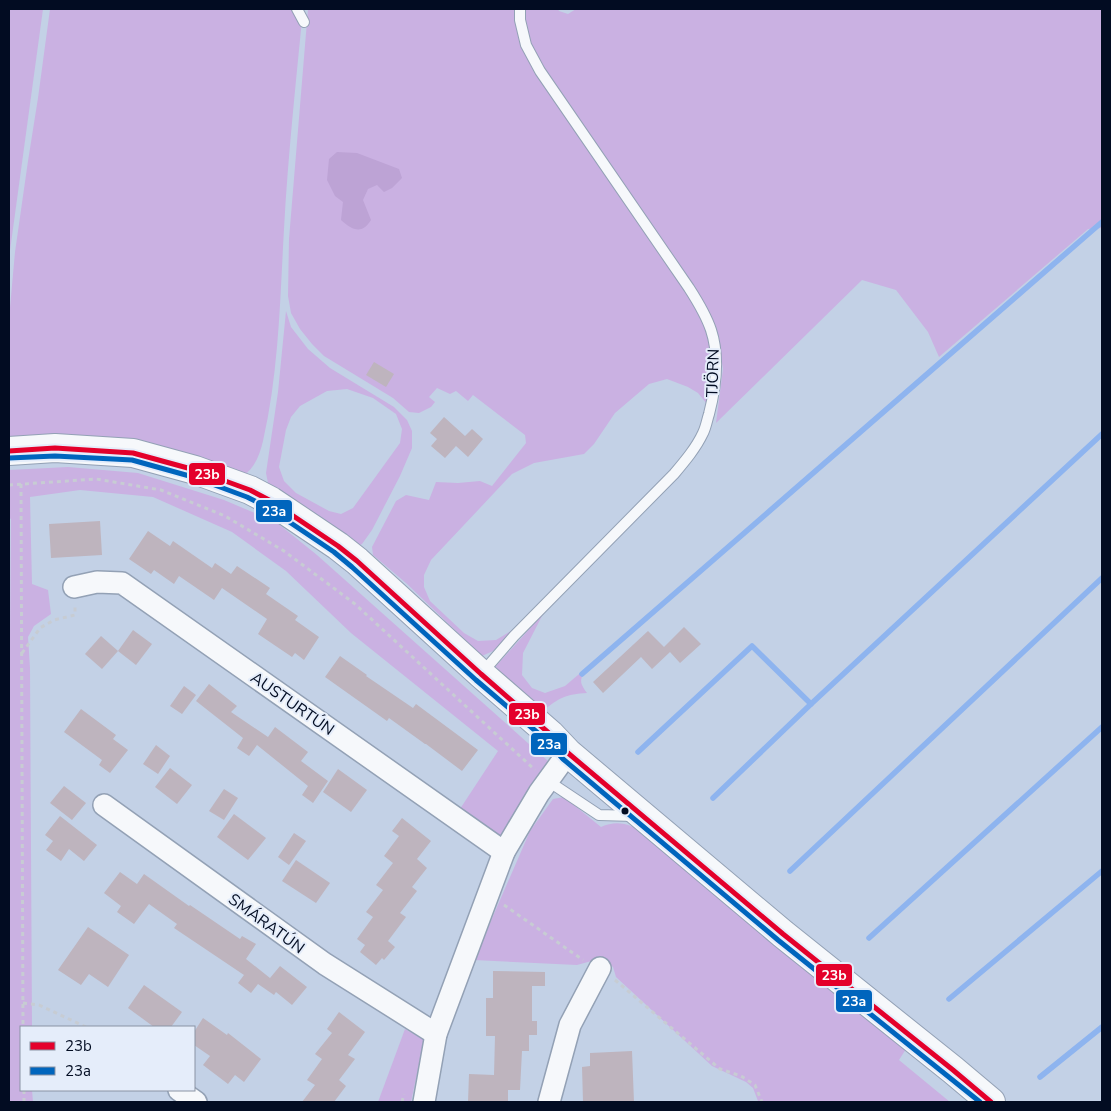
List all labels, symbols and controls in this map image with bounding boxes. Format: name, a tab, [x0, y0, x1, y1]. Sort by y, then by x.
street label: TJÖRN	[701, 348, 725, 398]
line badge: 23b	[188, 462, 226, 486]
text: 23b	[194, 465, 220, 484]
line badge: 23a	[255, 499, 293, 523]
text: 23a	[262, 502, 286, 521]
street label: AUSTURTÚN	[246, 667, 339, 741]
line badge: 23b	[508, 702, 546, 726]
text: 23b	[514, 705, 540, 724]
line badge: 23a	[530, 732, 568, 756]
text: 23a	[537, 735, 561, 754]
unlabelled marker	[620, 806, 630, 816]
street label: SMÁRATÚN	[224, 889, 309, 959]
line badge: 23b	[815, 963, 853, 987]
text: 23b	[821, 966, 847, 985]
line badge: 23a	[835, 989, 873, 1013]
text: 23a	[842, 992, 866, 1011]
legend	[20, 1026, 195, 1091]
text: 23b	[65, 1036, 92, 1056]
text: 23a	[65, 1061, 91, 1081]

